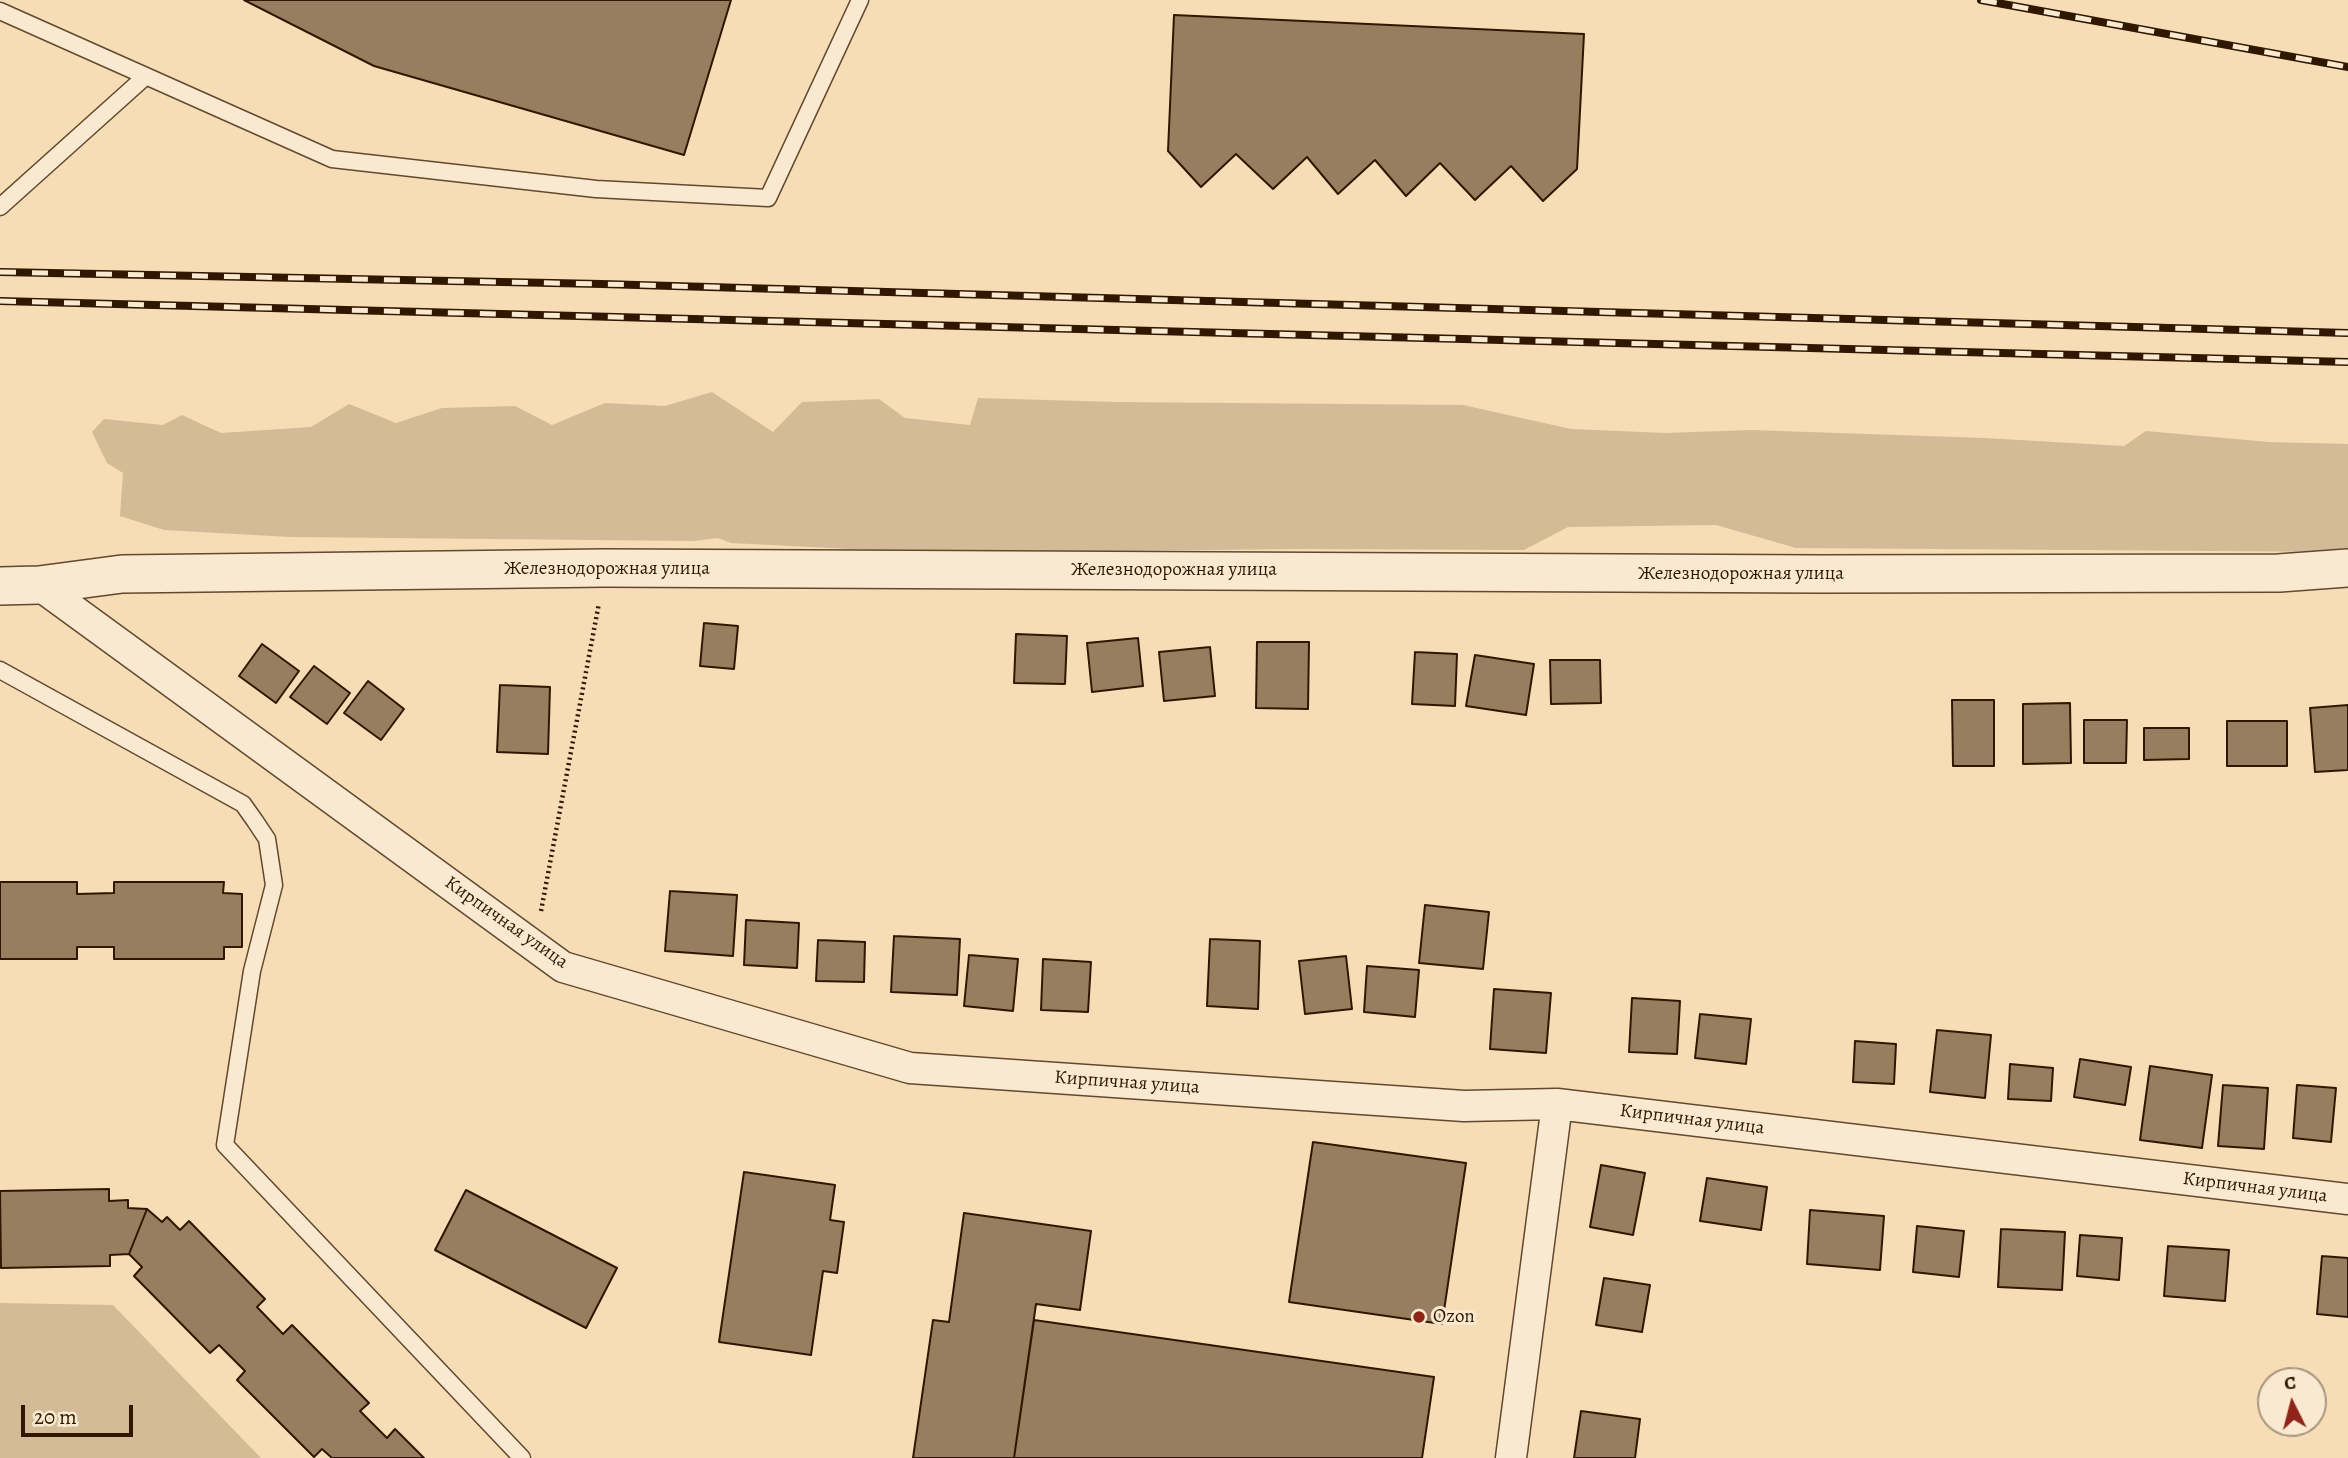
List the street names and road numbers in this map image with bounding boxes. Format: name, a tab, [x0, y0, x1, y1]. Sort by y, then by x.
street label: Железнодорожная улица	[504, 558, 710, 580]
street label: Железнодорожная улица	[1071, 559, 1277, 581]
street label: Железнодорожная улица	[1638, 563, 1844, 585]
street label: Кирпичная улица	[440, 872, 572, 974]
street label: Кирпичная улица	[1054, 1067, 1200, 1099]
street label: Кирпичная улица	[1618, 1100, 1766, 1140]
street label: Кирпичная улица	[2181, 1168, 2329, 1208]

